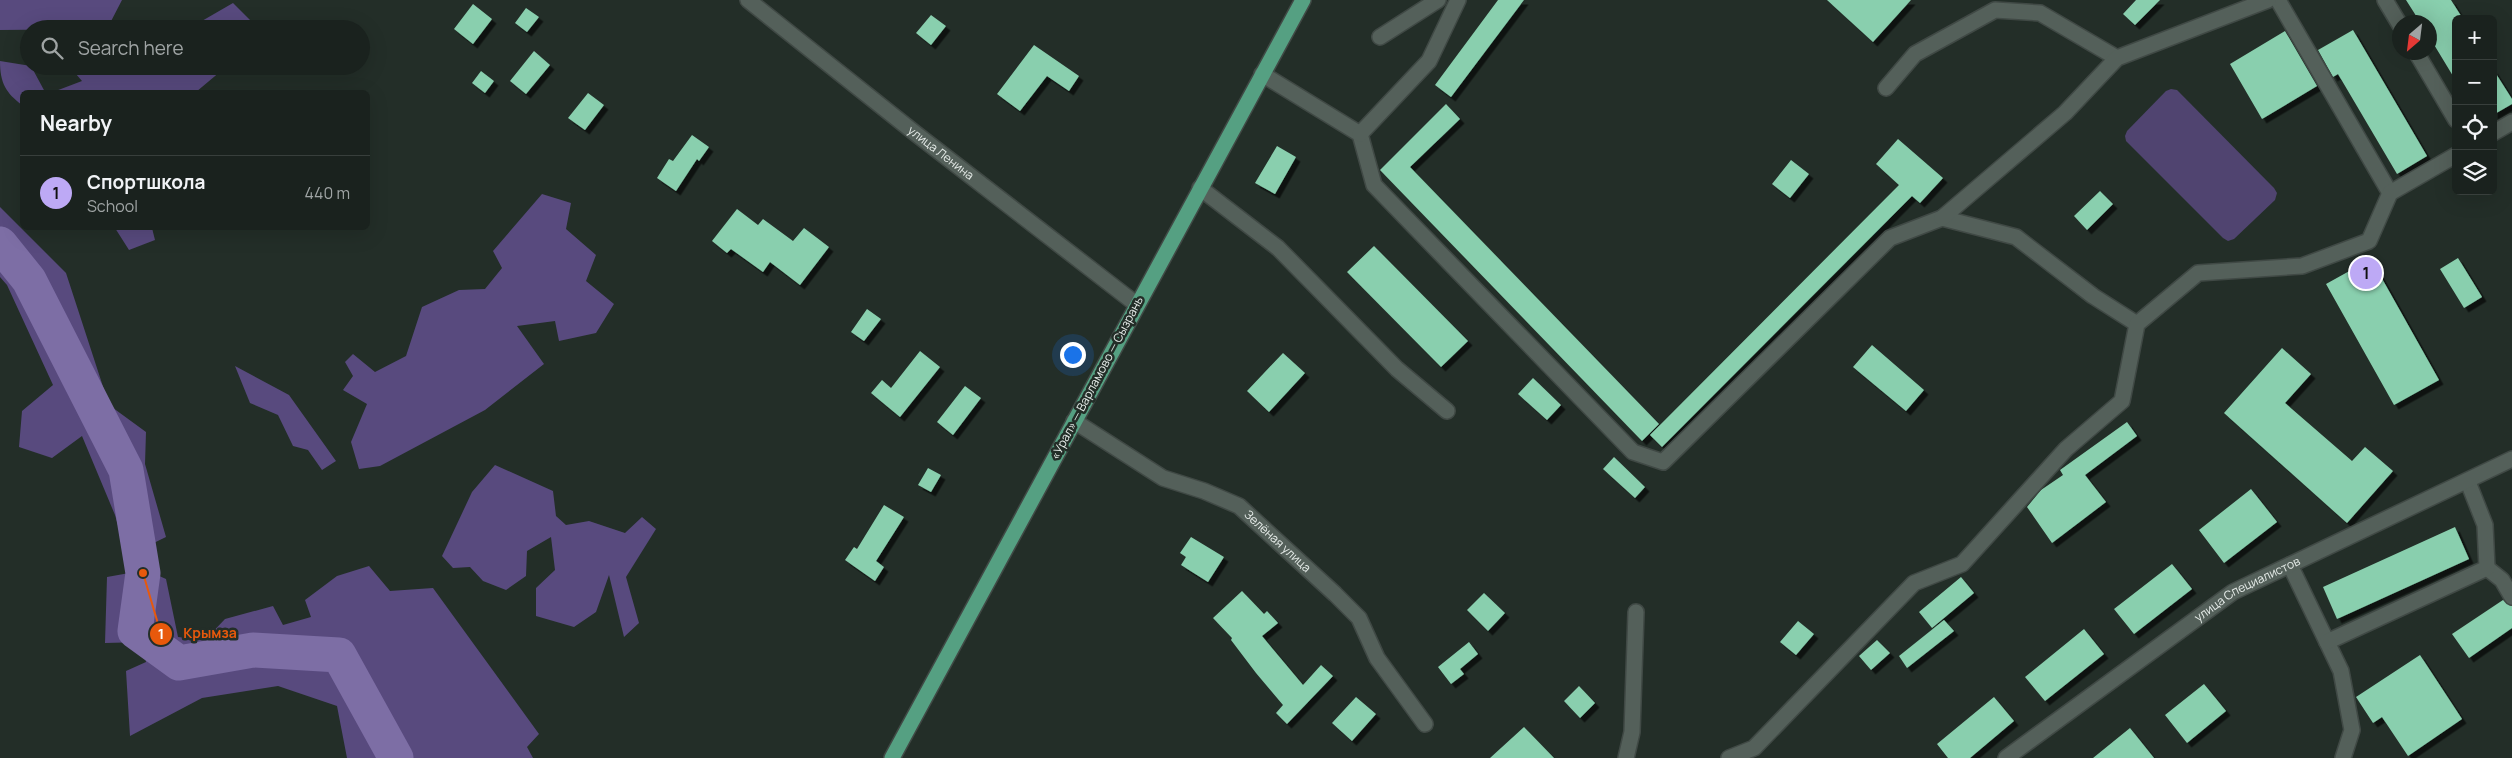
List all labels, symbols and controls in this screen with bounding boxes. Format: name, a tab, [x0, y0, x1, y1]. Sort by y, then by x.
north arrow	[2392, 15, 2437, 60]
map controls	[2452, 15, 2497, 195]
button: +	[2452, 15, 2497, 60]
search box	[20, 20, 370, 75]
icon: search	[38, 34, 66, 62]
text: Search here	[78, 35, 184, 61]
button: −	[2452, 60, 2497, 105]
button: locate	[2452, 105, 2497, 150]
text: Nearby	[40, 109, 112, 137]
street label: улица Ленина	[904, 121, 978, 184]
button: layers	[2452, 150, 2497, 195]
text: Спортшкола	[87, 169, 205, 195]
text: 1	[52, 182, 60, 204]
text: 440 m	[304, 182, 350, 204]
text: School	[87, 195, 138, 217]
pin: 1	[2350, 254, 2382, 292]
street label: «Урал» — Варламово — Сызрань	[1046, 293, 1147, 462]
your location	[1060, 342, 1086, 368]
street label: Зелёная улица	[1241, 506, 1315, 576]
street label: улица Специалистов	[2191, 552, 2303, 626]
callout: Крымза	[148, 619, 247, 648]
text: 1	[158, 623, 164, 644]
text: Крымза	[183, 623, 237, 642]

